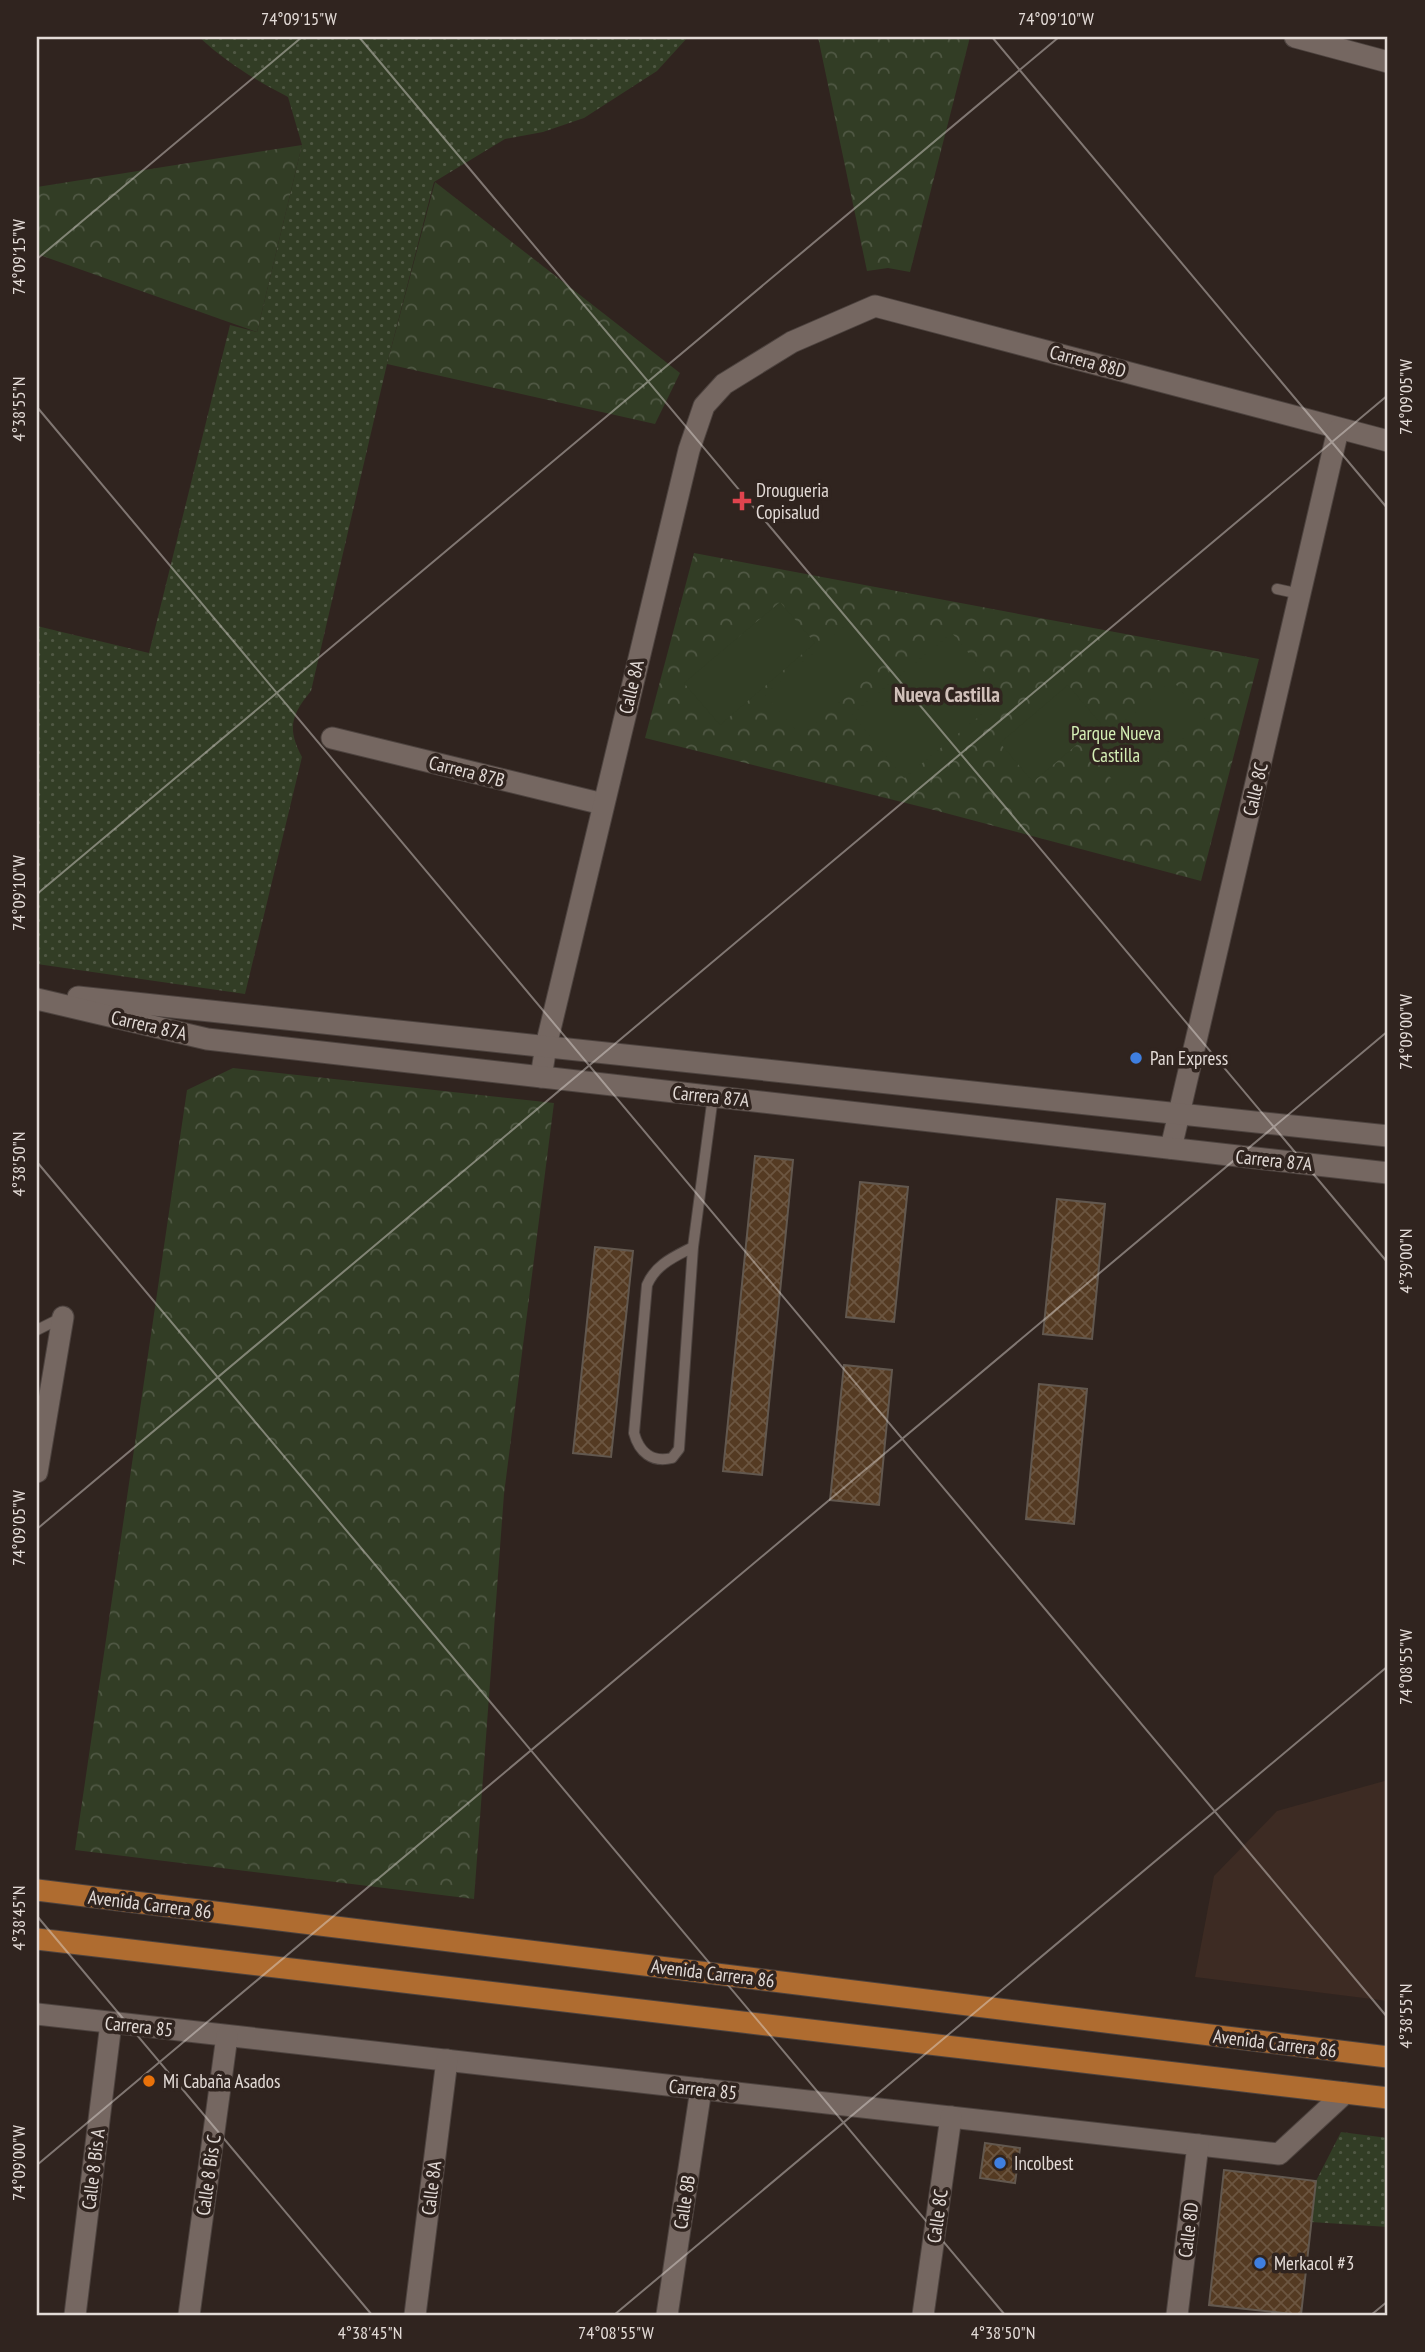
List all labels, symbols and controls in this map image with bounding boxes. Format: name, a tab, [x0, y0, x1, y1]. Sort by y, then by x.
text: 74°09'15"W	[261, 7, 337, 30]
text: 74°09'10"W	[1018, 7, 1094, 30]
text: 74°09'15"W	[7, 219, 30, 295]
street label: Carrera 88D	[1047, 339, 1129, 383]
text: 74°09'05"W	[1394, 359, 1417, 435]
text: 4°38'55"N	[7, 377, 30, 441]
place label: Drougueria Copisalud	[756, 478, 829, 524]
marker: Drougueria Copisalud	[734, 493, 750, 509]
street label: Calle 8A	[613, 658, 649, 716]
district label: Nueva Castilla	[894, 681, 1000, 708]
park label: Parque Nueva Castilla	[1071, 721, 1161, 767]
street label: Carrera 87B	[427, 750, 507, 792]
street label: Calle 8C	[1237, 760, 1273, 818]
text: 74°09'10"W	[7, 855, 30, 931]
text: 74°09'00"W	[1394, 994, 1417, 1070]
street label: Carrera 87A	[109, 1005, 189, 1045]
place label: Pan Express	[1150, 1046, 1228, 1070]
marker: Pan Express	[1128, 1050, 1144, 1066]
street label: Carrera 87A	[671, 1080, 751, 1112]
text: 4°38'50"N	[7, 1132, 30, 1196]
street label: Carrera 87A	[1234, 1144, 1314, 1176]
text: 4°39'00"N	[1394, 1229, 1417, 1293]
text: 74°09'05"W	[7, 1490, 30, 1566]
text: 74°08'55"W	[1394, 1629, 1417, 1705]
street label: Avenida Carrera 86	[87, 1885, 213, 1923]
text: 4°38'45"N	[7, 1886, 30, 1950]
street label: Avenida Carrera 86	[650, 1954, 776, 1992]
text: 4°38'55"N	[1394, 1984, 1417, 2048]
street label: Carrera 85	[104, 2010, 174, 2042]
street label: Avenida Carrera 86	[1212, 2024, 1338, 2062]
place label: Mi Cabaña Asados	[163, 2069, 280, 2093]
marker: Mi Cabaña Asados	[141, 2073, 157, 2089]
street label: Carrera 85	[668, 2073, 738, 2105]
text: 74°09'00"W	[7, 2125, 30, 2201]
street label: Calle 8 Bis A	[76, 2127, 110, 2211]
street label: Calle 8 Bis C	[190, 2133, 226, 2217]
place label: Incolbest	[1014, 2151, 1074, 2175]
marker: Incolbest	[992, 2155, 1008, 2171]
street label: Calle 8A	[416, 2160, 446, 2216]
street label: Calle 8B	[668, 2173, 700, 2231]
street label: Calle 8C	[921, 2187, 953, 2244]
street label: Calle 8D	[1173, 2201, 1203, 2259]
place label: Merkacol #3	[1274, 2251, 1354, 2275]
marker: Merkacol #3	[1252, 2255, 1268, 2271]
text: 4°38'45"N	[338, 2321, 402, 2344]
text: 74°08'55"W	[578, 2321, 654, 2344]
text: 4°38'50"N	[971, 2321, 1035, 2344]

